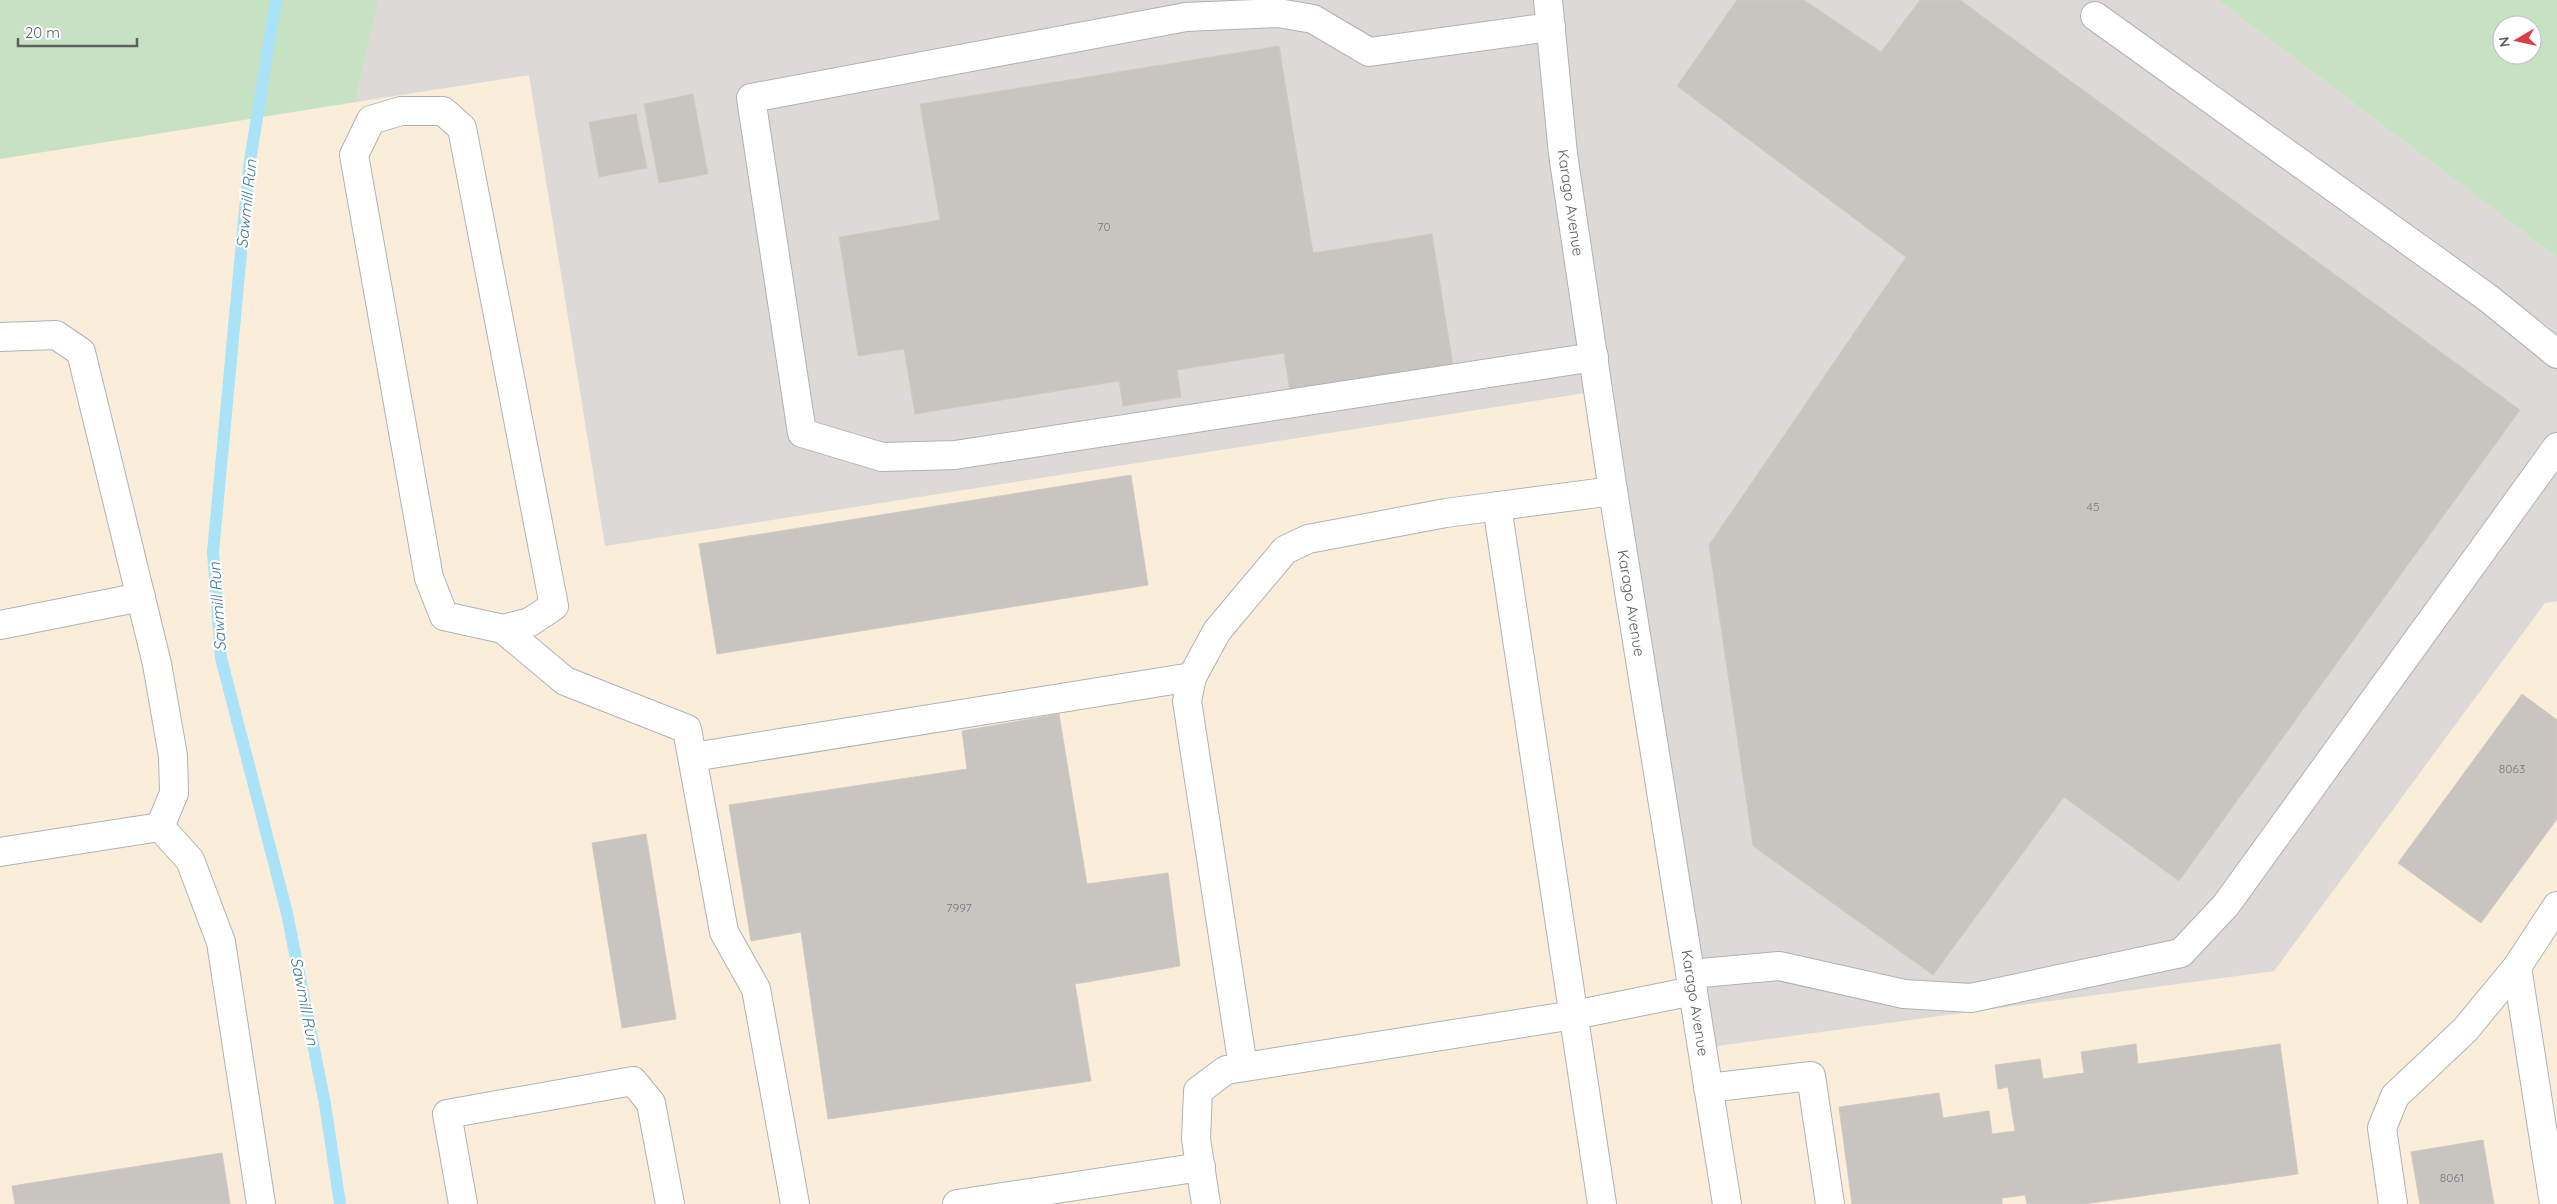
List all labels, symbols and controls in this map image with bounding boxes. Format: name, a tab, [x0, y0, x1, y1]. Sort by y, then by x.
scale bar	[18, 15, 136, 47]
north arrow	[2492, 15, 2542, 65]
text: 20 m	[25, 23, 60, 42]
text: N	[2494, 36, 2514, 49]
street label: Karago Avenue	[1553, 148, 1588, 257]
water label: Sawmill Run	[231, 158, 261, 249]
house number: 70	[1097, 219, 1111, 234]
house number: 45	[2087, 499, 2099, 514]
street label: Karago Avenue	[1614, 548, 1649, 658]
water label: Sawmill Run	[204, 561, 230, 652]
house number: 8063	[2499, 761, 2525, 776]
house number: 7997	[946, 900, 972, 915]
street label: Karago Avenue	[1677, 948, 1713, 1058]
water label: Sawmill Run	[287, 955, 323, 1047]
house number: 8061	[2440, 1170, 2464, 1185]

